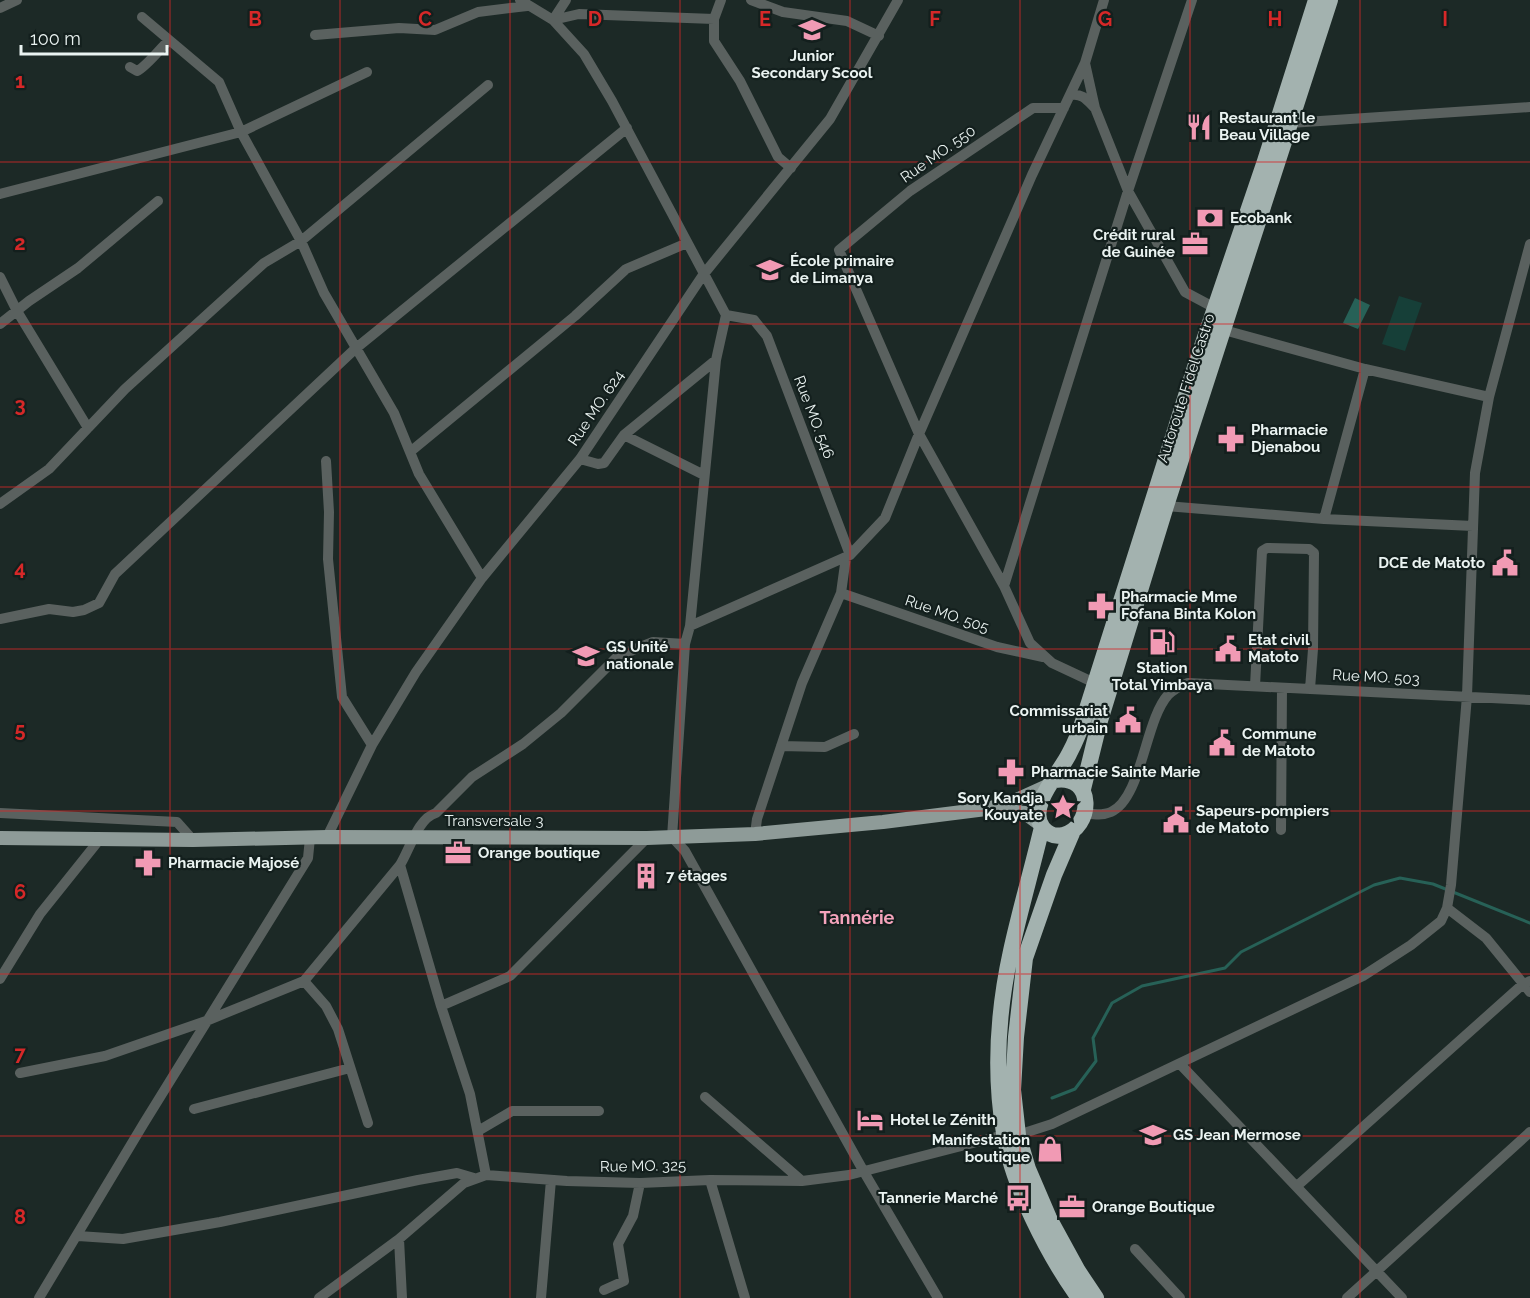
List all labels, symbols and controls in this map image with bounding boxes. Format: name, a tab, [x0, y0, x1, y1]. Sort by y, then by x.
text: B	[248, 7, 262, 31]
text: C	[418, 7, 432, 31]
text: D	[588, 7, 602, 31]
text: E	[759, 7, 771, 31]
text: F	[929, 7, 941, 31]
text: G	[1098, 7, 1112, 31]
text: H	[1268, 7, 1282, 31]
text: I	[1442, 7, 1448, 31]
school or university icon: Junior Secondary Scool	[797, 15, 827, 45]
scale bar	[21, 18, 166, 56]
text: 100 m	[30, 28, 81, 49]
place label: Junior Secondary Scool	[752, 47, 873, 82]
text: 1	[15, 69, 25, 93]
place label: Restaurant le Beau Village	[1219, 109, 1315, 144]
restaurant icon: Restaurant le Beau Village	[1184, 112, 1214, 142]
street label: Rue MO. 550	[897, 122, 979, 186]
bank icon: Ecobank	[1195, 203, 1225, 233]
place label: Ecobank	[1230, 209, 1293, 227]
place label: Crédit rural de Guinée	[1093, 226, 1175, 261]
office icon: Crédit rural de Guinée	[1180, 229, 1210, 259]
text: 2	[14, 231, 26, 255]
place label: École primaire de Limanya	[790, 252, 894, 287]
school or university icon: École primaire de Limanya	[755, 255, 785, 285]
street label: Autoroute Fidel Castro	[1153, 311, 1219, 465]
street label: Rue MO. 624	[564, 367, 628, 449]
street label: Rue MO. 546	[790, 373, 838, 461]
text: 3	[14, 393, 26, 417]
place label: Pharmacie Djenabou	[1251, 421, 1328, 456]
pharmacy icon: Pharmacie Djenabou	[1216, 424, 1246, 454]
public building icon: DCE de Matoto	[1490, 548, 1520, 578]
place label: DCE de Matoto	[1378, 554, 1485, 572]
text: 4	[14, 556, 26, 580]
place label: Pharmacie Mme Fofana Binta Kolon	[1121, 588, 1256, 623]
street label: Rue MO. 505	[903, 591, 991, 637]
pharmacy icon: Pharmacie Mme Fofana Binta Kolon	[1086, 591, 1116, 621]
fuel station icon: Station Total Yimbaya	[1147, 627, 1177, 657]
place label: Etat civil Matoto	[1248, 631, 1310, 666]
public building icon: Etat civil Matoto	[1213, 634, 1243, 664]
place label: GS Unité nationale	[606, 638, 674, 673]
school or university icon: GS Unité nationale	[571, 641, 601, 671]
place label: Station Total Yimbaya	[1112, 659, 1213, 694]
street label: Rue MO. 503	[1332, 666, 1420, 688]
place label: Commissariat urbain	[1010, 702, 1108, 737]
public building icon: Commissariat urbain	[1113, 705, 1143, 735]
text: 5	[14, 718, 26, 742]
place label: Commune de Matoto	[1242, 725, 1317, 760]
public building icon: Commune de Matoto	[1207, 728, 1237, 758]
pharmacy icon: Pharmacie Sainte Marie	[996, 757, 1026, 787]
place label: Pharmacie Sainte Marie	[1031, 763, 1200, 781]
place label: Sory Kandja Kouyate	[958, 789, 1043, 824]
place icon: Sory Kandja Kouyate	[1048, 792, 1078, 822]
place label: Sapeurs-pompiers de Matoto	[1196, 802, 1329, 837]
public building icon: Sapeurs-pompiers de Matoto	[1161, 805, 1191, 835]
street label: Transversale 3	[445, 812, 543, 830]
office icon: Orange boutique	[443, 838, 473, 868]
place label: Orange boutique	[478, 844, 600, 862]
pharmacy icon: Pharmacie Majosé	[133, 848, 163, 878]
place label: Pharmacie Majosé	[168, 854, 299, 872]
building icon: 7 étages	[631, 861, 661, 891]
place label: 7 étages	[666, 867, 727, 885]
text: 6	[14, 880, 26, 904]
district label: Tannérie	[820, 907, 895, 928]
text: 7	[14, 1042, 26, 1066]
hotel icon: Hotel le Zénith	[855, 1105, 885, 1135]
place label: Hotel le Zénith	[890, 1111, 996, 1129]
school or university icon: GS Jean Mermose	[1138, 1120, 1168, 1150]
place label: GS Jean Mermose	[1173, 1126, 1301, 1144]
place label: Manifestation boutique	[932, 1131, 1030, 1166]
shop icon: Manifestation boutique	[1035, 1134, 1065, 1164]
street label: Rue MO. 325	[600, 1156, 686, 1176]
bus stop icon: Tannerie Marché	[1003, 1183, 1033, 1213]
place label: Tannerie Marché	[878, 1189, 998, 1207]
office icon: Orange Boutique	[1057, 1192, 1087, 1222]
place label: Orange Boutique	[1092, 1198, 1215, 1216]
text: 8	[14, 1205, 26, 1229]

